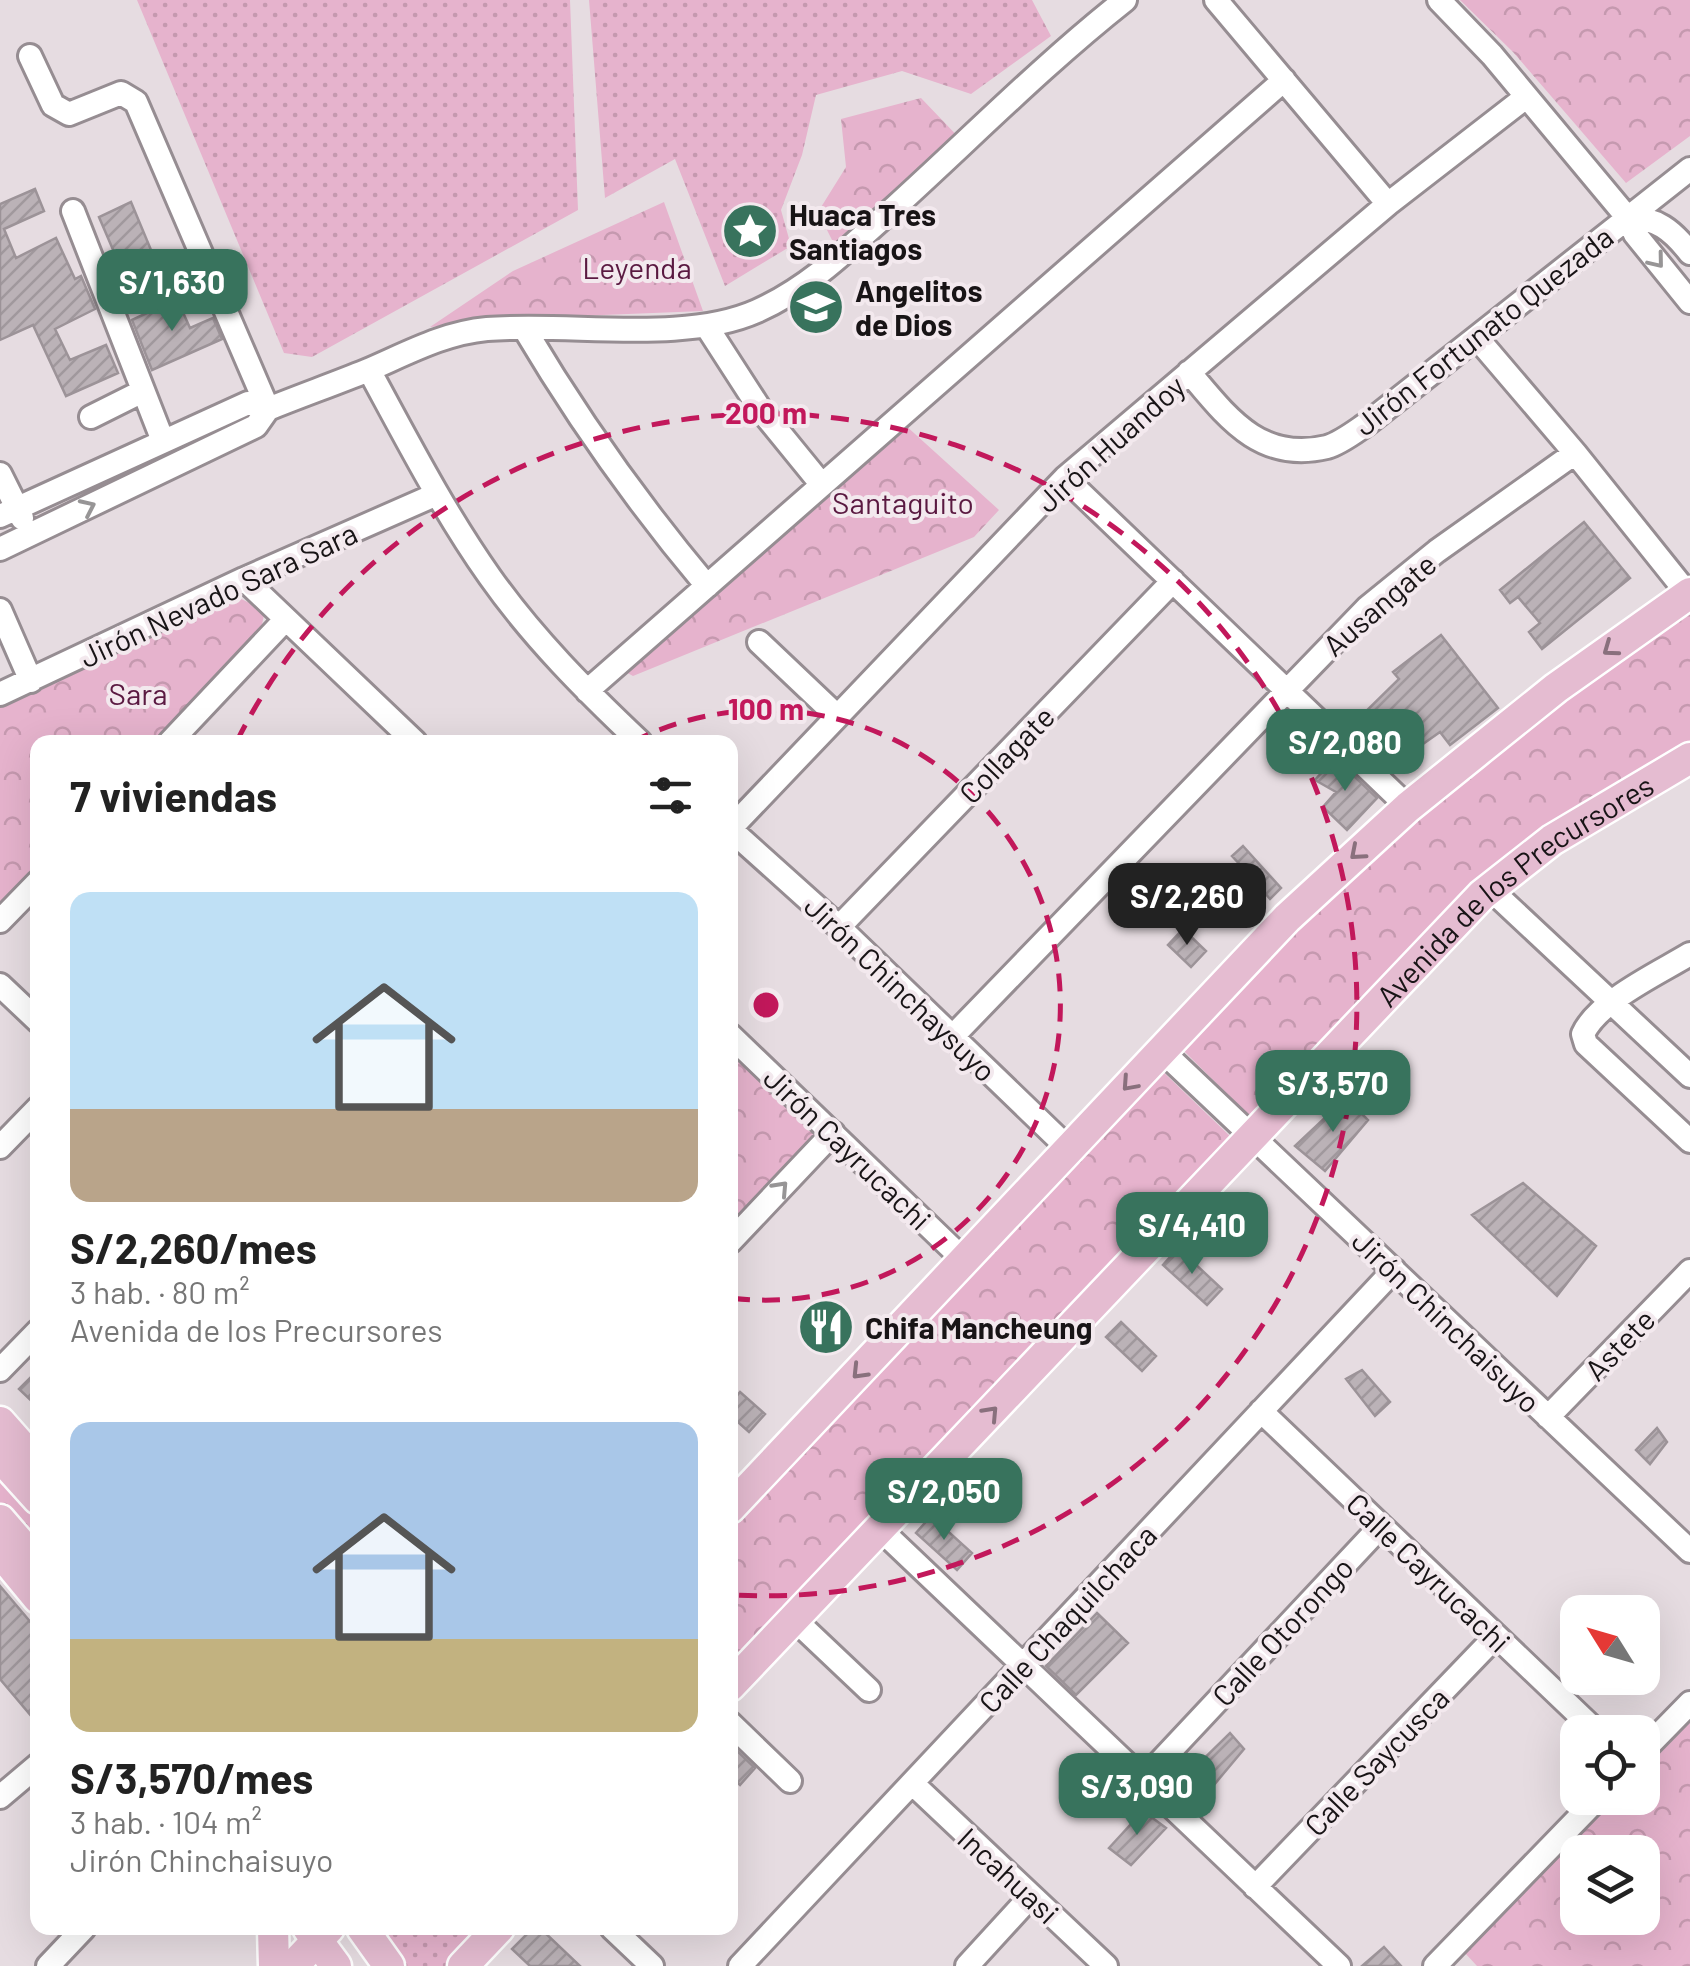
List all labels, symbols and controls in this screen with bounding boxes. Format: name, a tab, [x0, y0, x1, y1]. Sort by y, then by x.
place label: Huaca Tres Santiagos	[789, 196, 936, 266]
place icon: Huaca Tres Santiagos	[720, 201, 780, 261]
street label: Jirón Fortunato Quezada	[1346, 218, 1620, 442]
pin: S/1,630	[80, 249, 264, 334]
park label: Leyenda	[582, 249, 692, 285]
one-way arrow	[1645, 249, 1663, 267]
text: S/1,630	[119, 262, 225, 300]
place label: Angelitos de Dios	[855, 272, 983, 342]
school or university icon: Angelitos de Dios	[786, 277, 846, 337]
street label: Jirón Huandoy	[1028, 367, 1192, 519]
text: 200 m	[725, 394, 807, 430]
park label: Santaguito	[832, 484, 974, 520]
one-way arrow	[78, 500, 96, 520]
street label: Jirón Nevado Sara Sara	[74, 514, 362, 674]
street label: Ausangate	[1315, 545, 1443, 663]
one-way arrow	[1603, 637, 1621, 655]
park label: Sara	[109, 675, 167, 711]
text: 100 m	[728, 690, 804, 726]
street label: Collagate	[951, 698, 1061, 810]
pin: S/2,080	[1253, 709, 1437, 794]
text: S/2,080	[1288, 722, 1402, 760]
street label: Avenida de los Precursores	[1368, 766, 1660, 1013]
icon: filters	[643, 768, 698, 823]
text: 7 viviendas	[70, 770, 277, 820]
one-way arrow	[1350, 841, 1369, 859]
pin: S/2,260	[1095, 863, 1279, 948]
text: S/2,260	[1130, 876, 1244, 914]
street label: Jirón Chinchaysuyo	[798, 888, 1004, 1088]
icon: home	[294, 957, 474, 1137]
centre of rings	[748, 987, 784, 1023]
pin: S/3,570	[1241, 1050, 1425, 1135]
street label: Jirón Cayrucachi	[757, 1059, 939, 1237]
text: S/3,570	[1277, 1063, 1389, 1101]
one-way arrow	[1123, 1072, 1141, 1091]
one-way arrow	[769, 1181, 787, 1199]
pin: S/4,410	[1100, 1192, 1284, 1277]
text: S/4,410	[1138, 1205, 1246, 1243]
text: S/2,260/mes	[70, 1222, 317, 1272]
street label: Jirón Chinchaisuyo	[1346, 1222, 1548, 1420]
text: 3 hab. · 80 m²	[70, 1272, 250, 1310]
restaurant icon: Chifa Mancheung	[796, 1297, 856, 1357]
street label: Astete	[1576, 1301, 1662, 1387]
place label: Chifa Mancheung	[865, 1309, 1092, 1345]
text: Avenida de los Precursores	[70, 1310, 443, 1348]
one-way arrow	[853, 1361, 871, 1379]
one-way arrow	[979, 1407, 997, 1425]
pin: S/2,050	[852, 1458, 1036, 1543]
text: S/2,050	[887, 1471, 1001, 1509]
street label: Calle Cayrucachi	[1340, 1485, 1518, 1659]
icon: home	[294, 1487, 474, 1667]
street label: Calle Chaquilchaca	[971, 1516, 1163, 1720]
street label: Calle Otorongo	[1204, 1549, 1360, 1713]
north arrow	[1560, 1595, 1660, 1695]
map controls	[1560, 1595, 1660, 1935]
street label: Calle Saycusca	[1296, 1679, 1456, 1843]
button: locate	[1560, 1715, 1660, 1815]
text: S/3,570/mes	[70, 1752, 313, 1802]
pin: S/3,090	[1045, 1753, 1229, 1838]
text: S/3,090	[1081, 1766, 1193, 1804]
text: 3 hab. · 104 m²	[70, 1802, 262, 1840]
street label: Incahuasi	[951, 1819, 1067, 1931]
button: layers	[1560, 1835, 1660, 1935]
text: Jirón Chinchaisuyo	[70, 1840, 333, 1878]

